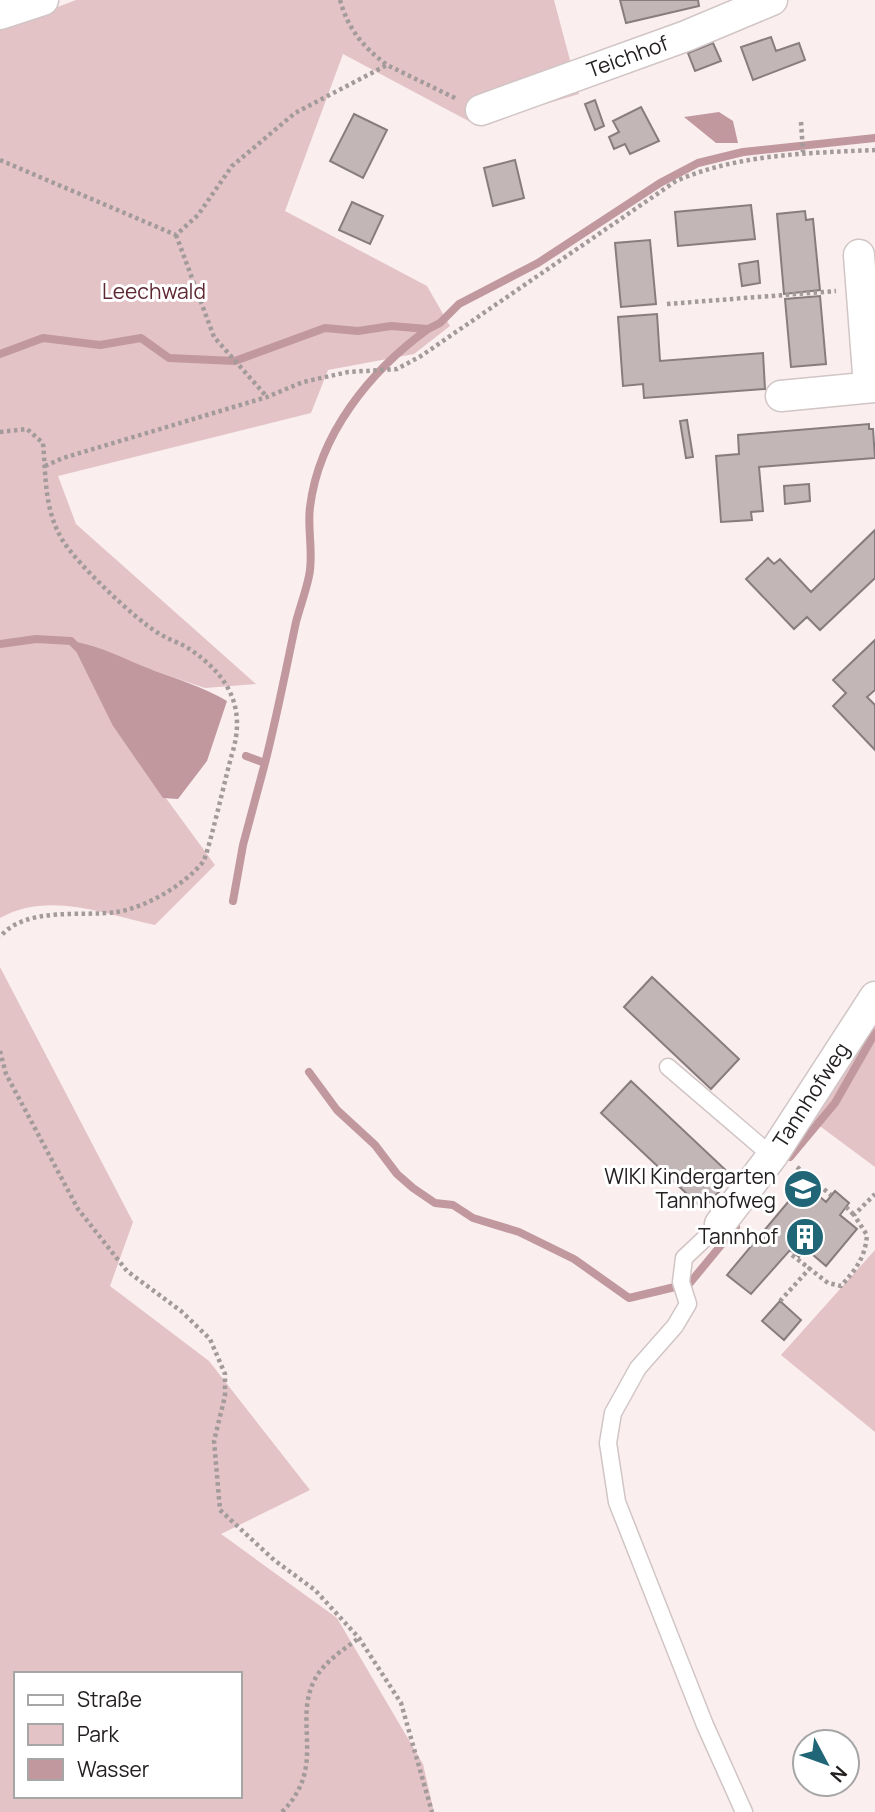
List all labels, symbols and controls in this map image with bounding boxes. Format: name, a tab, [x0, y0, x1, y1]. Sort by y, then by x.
street label: Teichhof	[583, 28, 672, 84]
park label: Leechwald	[102, 277, 206, 305]
street label: Tannhofweg	[766, 1037, 855, 1153]
place label: WIKI Kindergarten Tannhofweg	[604, 1162, 776, 1214]
school or university icon: WIKI Kindergarten Tannhofweg	[782, 1168, 824, 1210]
building icon: Tannhof	[784, 1216, 826, 1258]
place label: Tannhof	[698, 1222, 779, 1250]
legend	[14, 1672, 242, 1798]
text: Straße	[77, 1685, 142, 1713]
text: Park	[77, 1720, 119, 1748]
north arrow	[791, 1728, 861, 1798]
text: Wasser	[77, 1755, 150, 1783]
text: N	[825, 1760, 853, 1788]

